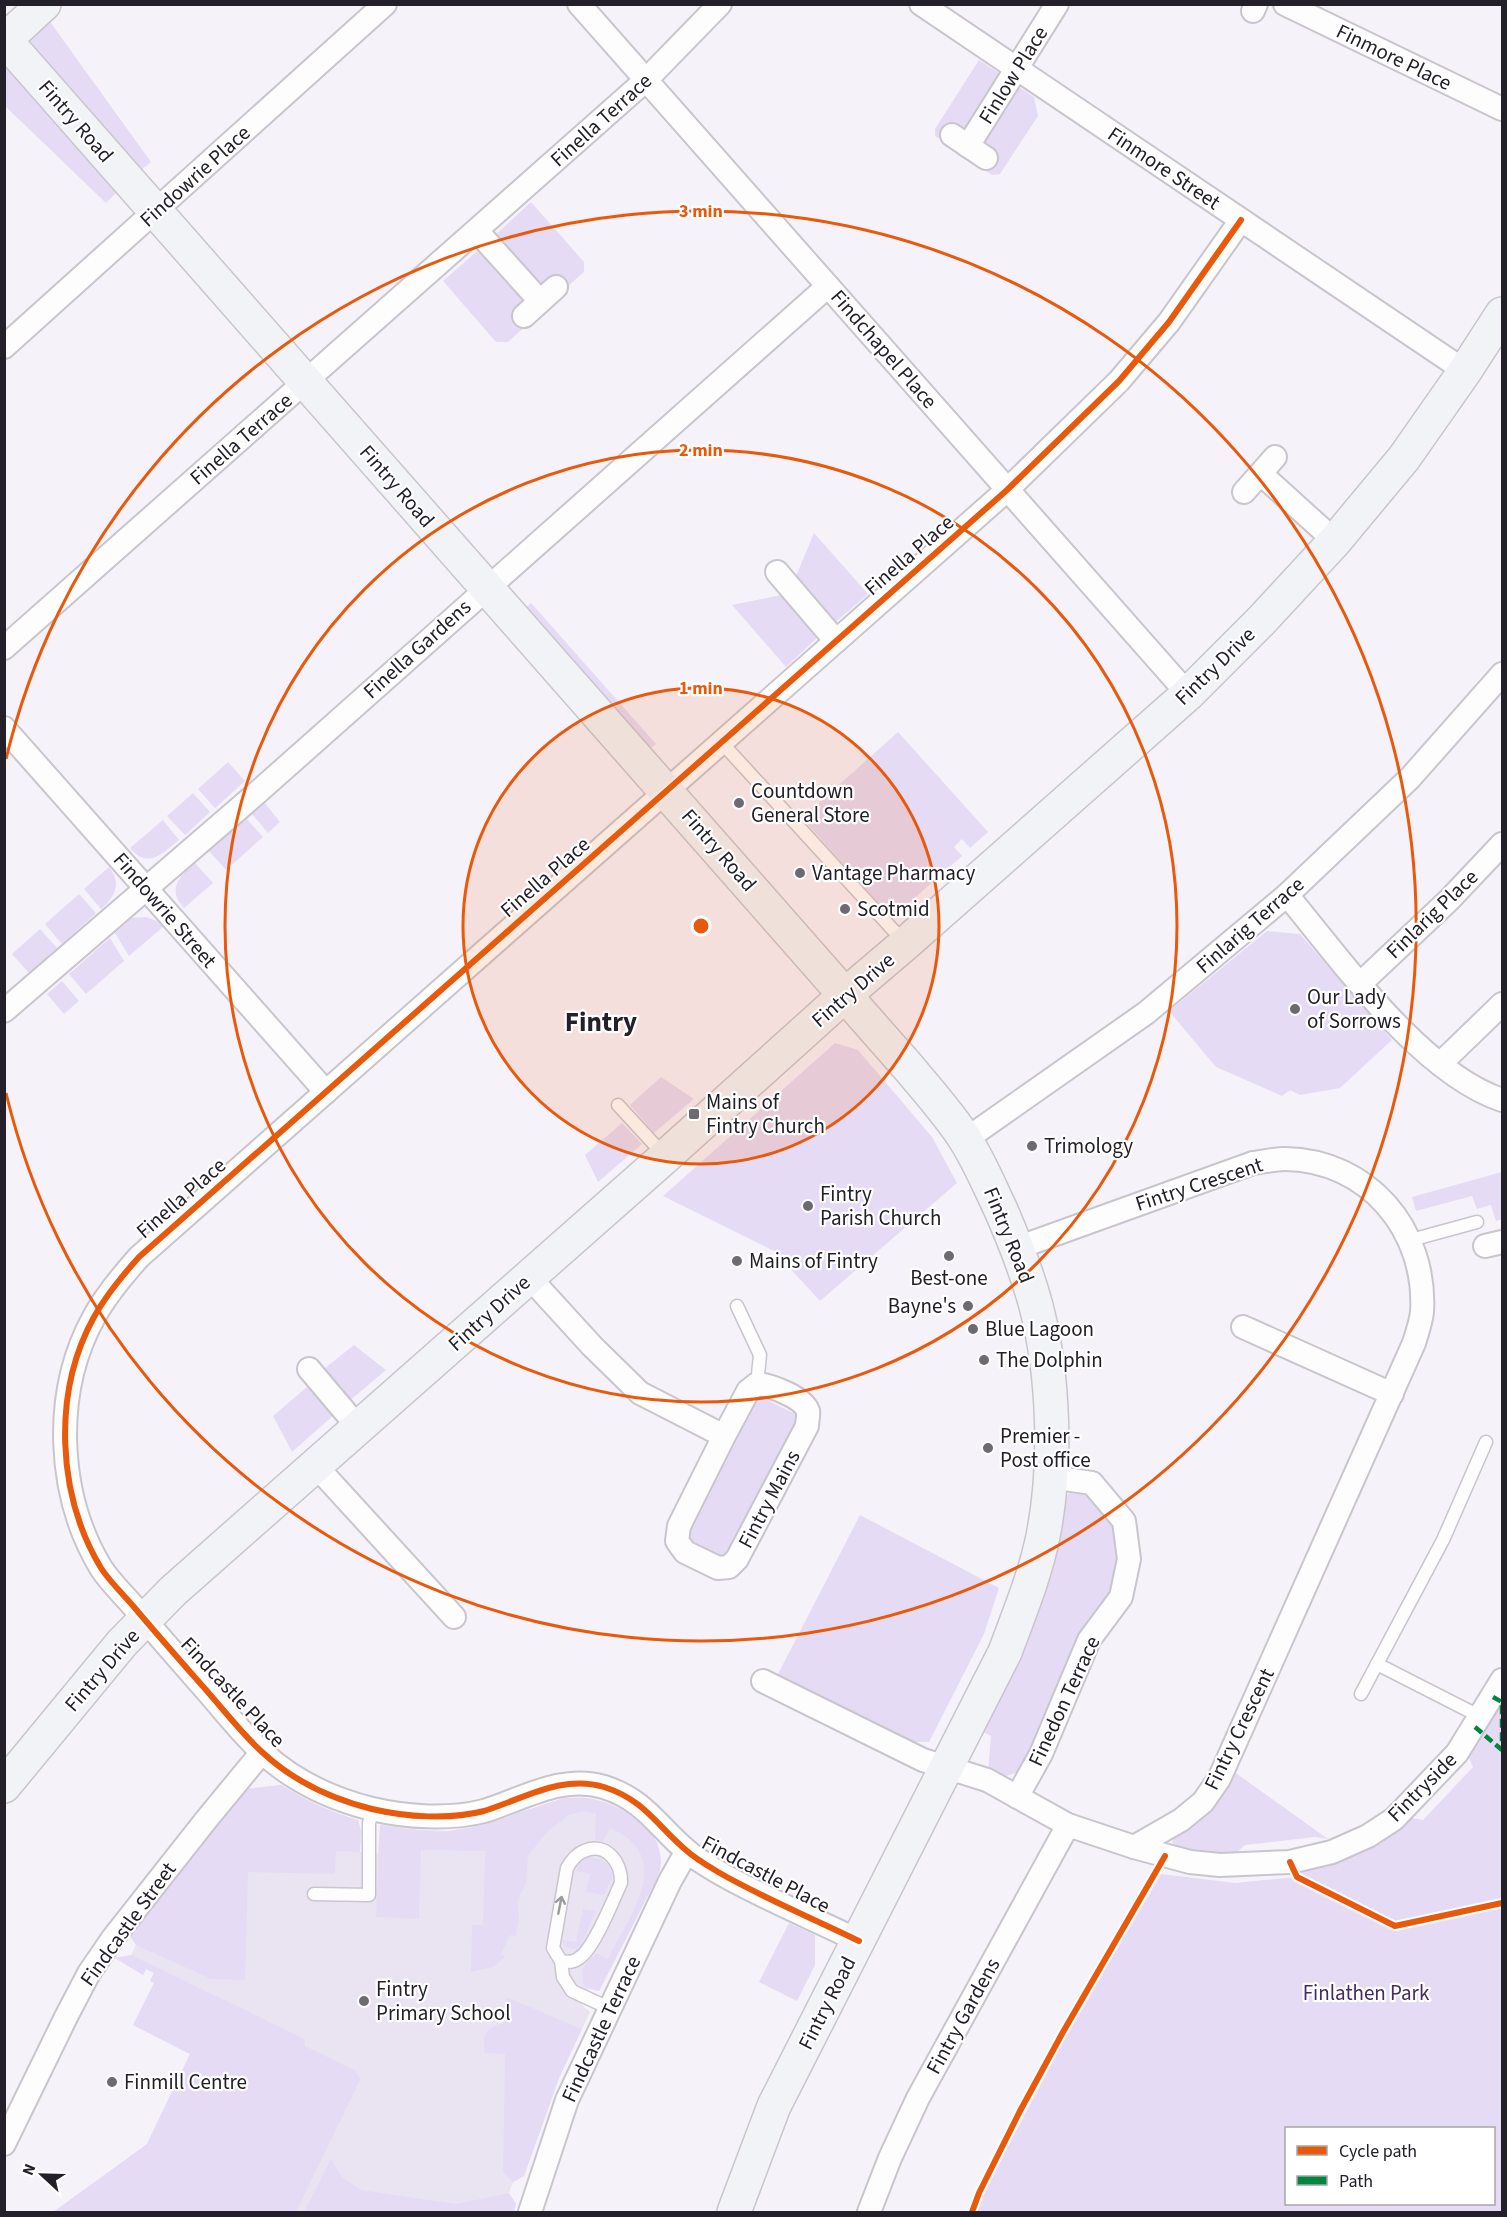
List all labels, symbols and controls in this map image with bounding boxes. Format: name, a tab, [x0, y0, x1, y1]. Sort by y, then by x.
street label: Finmore Place	[1331, 16, 1457, 98]
street label: Finlow Place	[971, 20, 1055, 130]
street label: Finella Terrace	[544, 66, 658, 174]
street label: Fintry Road	[32, 73, 120, 169]
street label: Findowrie Place	[133, 118, 257, 234]
street label: Finmore Street	[1102, 119, 1226, 217]
text: 3 min	[679, 199, 723, 224]
street label: Findchapel Place	[824, 283, 944, 415]
street label: Finella Terrace	[183, 386, 299, 492]
street label: Fintry Road	[353, 438, 441, 534]
text: 2 min	[679, 438, 723, 463]
street label: Finella Place	[858, 507, 960, 603]
street label: Finella Gardens	[356, 592, 478, 706]
street label: Fintry Drive	[1168, 620, 1262, 712]
text: 1 min	[679, 676, 723, 701]
place label: Countdown General Store	[751, 776, 870, 830]
marker: Countdown General Store	[732, 796, 746, 810]
street label: Fintry Road	[675, 802, 763, 898]
street label: Finella Place	[494, 829, 596, 925]
street label: Findowrie Street	[106, 846, 224, 974]
place label: Vantage Pharmacy	[812, 858, 975, 888]
street label: Finlarig Place	[1379, 862, 1485, 966]
marker: Vantage Pharmacy	[793, 866, 807, 880]
street label: Finlarig Terrace	[1189, 869, 1311, 981]
place label: Scotmid	[857, 894, 930, 924]
marker: Scotmid	[838, 902, 852, 916]
centre of rings	[691, 916, 711, 936]
street label: Fintry Drive	[805, 945, 901, 1035]
place label: Our Lady of Sorrows	[1307, 982, 1401, 1036]
marker: Our Lady of Sorrows	[1288, 1002, 1302, 1016]
district label: Fintry	[565, 1003, 637, 1042]
place label: Mains of Fintry Church	[706, 1087, 825, 1141]
marker: Mains of Fintry Church	[687, 1107, 701, 1121]
place label: Trimology	[1044, 1131, 1133, 1161]
marker: Trimology	[1025, 1139, 1039, 1153]
street label: Fintry Crescent	[1131, 1149, 1267, 1219]
street label: Finella Place	[130, 1150, 232, 1246]
place label: Fintry Parish Church	[820, 1179, 941, 1233]
street label: Fintry Road	[976, 1183, 1042, 1287]
marker: Fintry Parish Church	[801, 1199, 815, 1213]
place label: Mains of Fintry	[749, 1246, 878, 1276]
marker: Best-one	[942, 1249, 956, 1263]
marker: Mains of Fintry	[730, 1254, 744, 1268]
place label: Best-one	[910, 1263, 988, 1293]
street label: Fintry Drive	[441, 1268, 537, 1358]
place label: Bayne's	[888, 1291, 956, 1321]
marker: Bayne's	[961, 1299, 975, 1313]
place label: Blue Lagoon	[985, 1314, 1094, 1344]
marker: Blue Lagoon	[966, 1322, 980, 1336]
place label: The Dolphin	[996, 1345, 1103, 1375]
marker: The Dolphin	[977, 1353, 991, 1367]
place label: Premier - Post office	[1000, 1421, 1091, 1475]
marker: Premier - Post office	[981, 1441, 995, 1455]
street label: Fintry Mains	[731, 1444, 808, 1553]
street label: Fintry Drive	[57, 1622, 147, 1718]
street label: Findcastle Place	[174, 1630, 292, 1754]
street label: Finedon Terrace	[1021, 1631, 1107, 1771]
street label: Fintry Crescent	[1197, 1663, 1281, 1795]
street label: Fintryside	[1380, 1745, 1464, 1829]
street label: Findcastle Place	[697, 1828, 835, 1920]
street label: Findcastle Street	[73, 1856, 183, 1992]
one-way arrow	[555, 1896, 566, 1915]
street label: Findcastle Terrace	[554, 1951, 648, 2107]
street label: Fintry Road	[791, 1951, 863, 2055]
street label: Fintry Gardens	[919, 1952, 1007, 2080]
place label: Fintry Primary School	[376, 1974, 511, 2028]
park label: Finlathen Park	[1303, 1978, 1430, 2008]
marker: Fintry Primary School	[357, 1994, 371, 2008]
place label: Finmill Centre	[124, 2067, 247, 2097]
marker: Finmill Centre	[105, 2075, 119, 2089]
legend	[1285, 2127, 1495, 2205]
text: Cycle path	[1339, 2139, 1417, 2164]
north arrow	[12, 2145, 72, 2205]
text: N	[17, 2161, 41, 2179]
text: Path	[1339, 2169, 1373, 2194]

